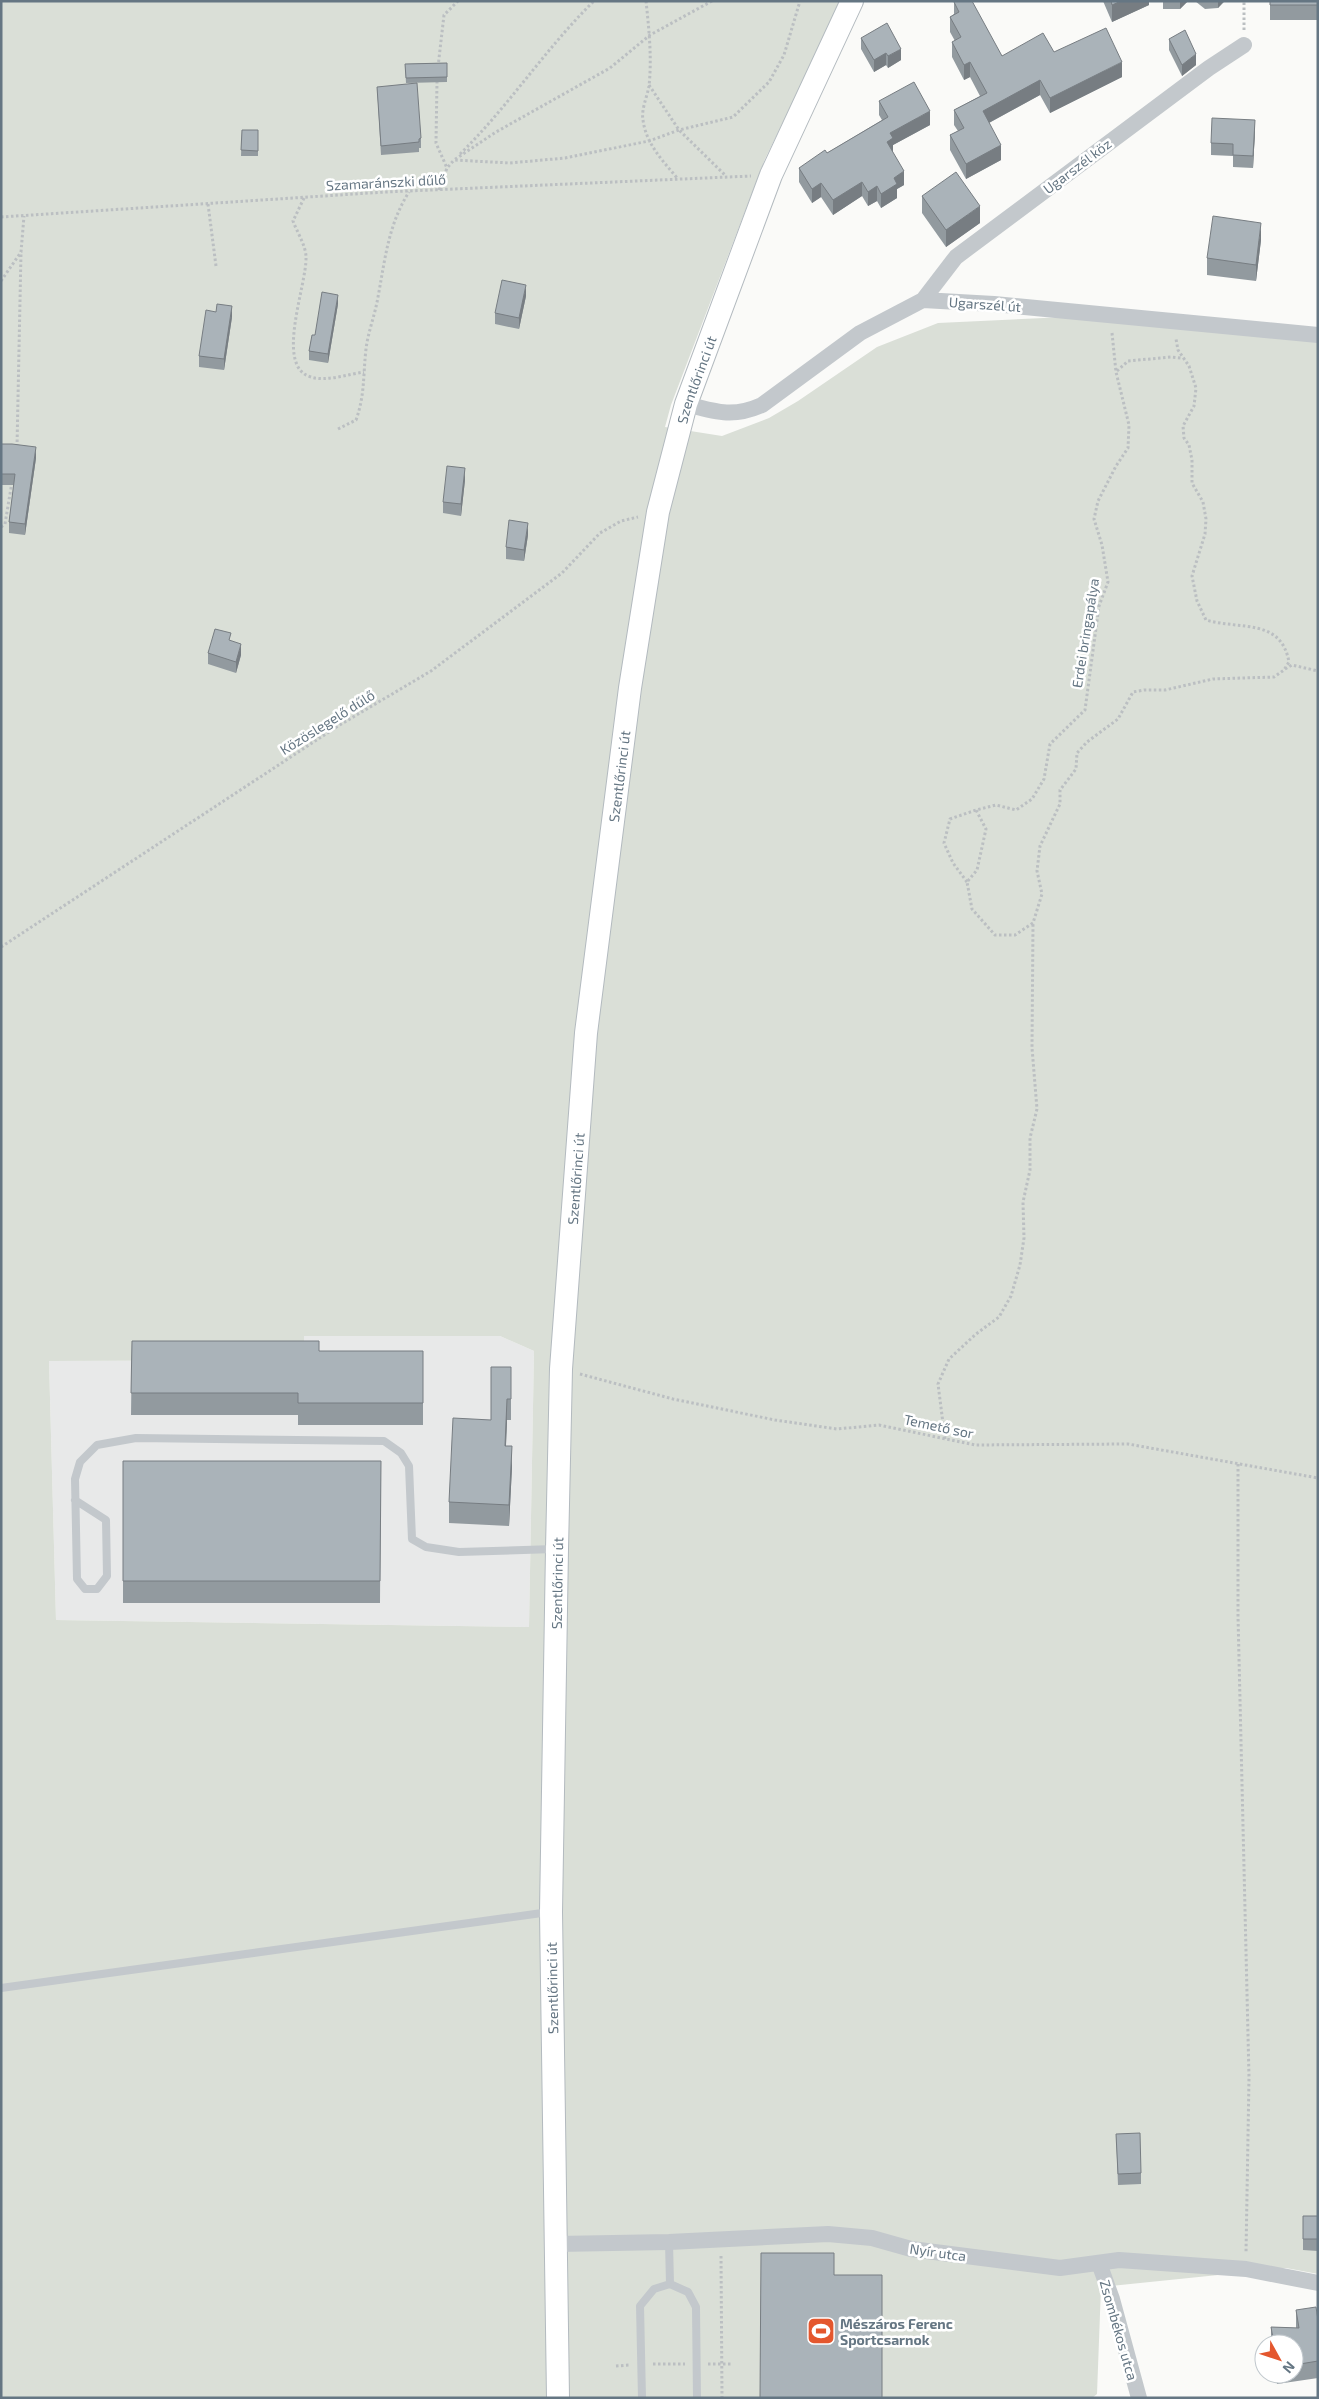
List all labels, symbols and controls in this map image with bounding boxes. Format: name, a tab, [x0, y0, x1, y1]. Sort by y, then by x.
street label: Ugarszél köz	[1040, 135, 1114, 197]
street label: Szamaránszki dűlő	[326, 170, 446, 194]
street label: Ugarszél út	[948, 293, 1022, 315]
street label: Szentlőrinci út	[673, 333, 719, 425]
street label: Erdei bringapálya	[1068, 577, 1102, 689]
street label: Közöslegelő dűlő	[276, 686, 378, 758]
street label: Szentlőrinci út	[604, 729, 633, 823]
street label: Szentlőrinci út	[563, 1132, 587, 1225]
street label: Temető sor	[903, 1410, 976, 1442]
street label: Szentlőrinci út	[547, 1537, 566, 1629]
street label: Szentlőrinci út	[543, 1942, 561, 2034]
street label: Nyír utca	[909, 2240, 967, 2264]
street label: Zsombékos utca	[1097, 2278, 1141, 2382]
place label: Mészáros Ferenc Sportcsarnok	[840, 2315, 953, 2348]
sports icon: Mészáros Ferenc Sportcsarnok	[806, 2316, 836, 2346]
north arrow	[1254, 2334, 1304, 2384]
text: N	[1280, 2358, 1299, 2377]

